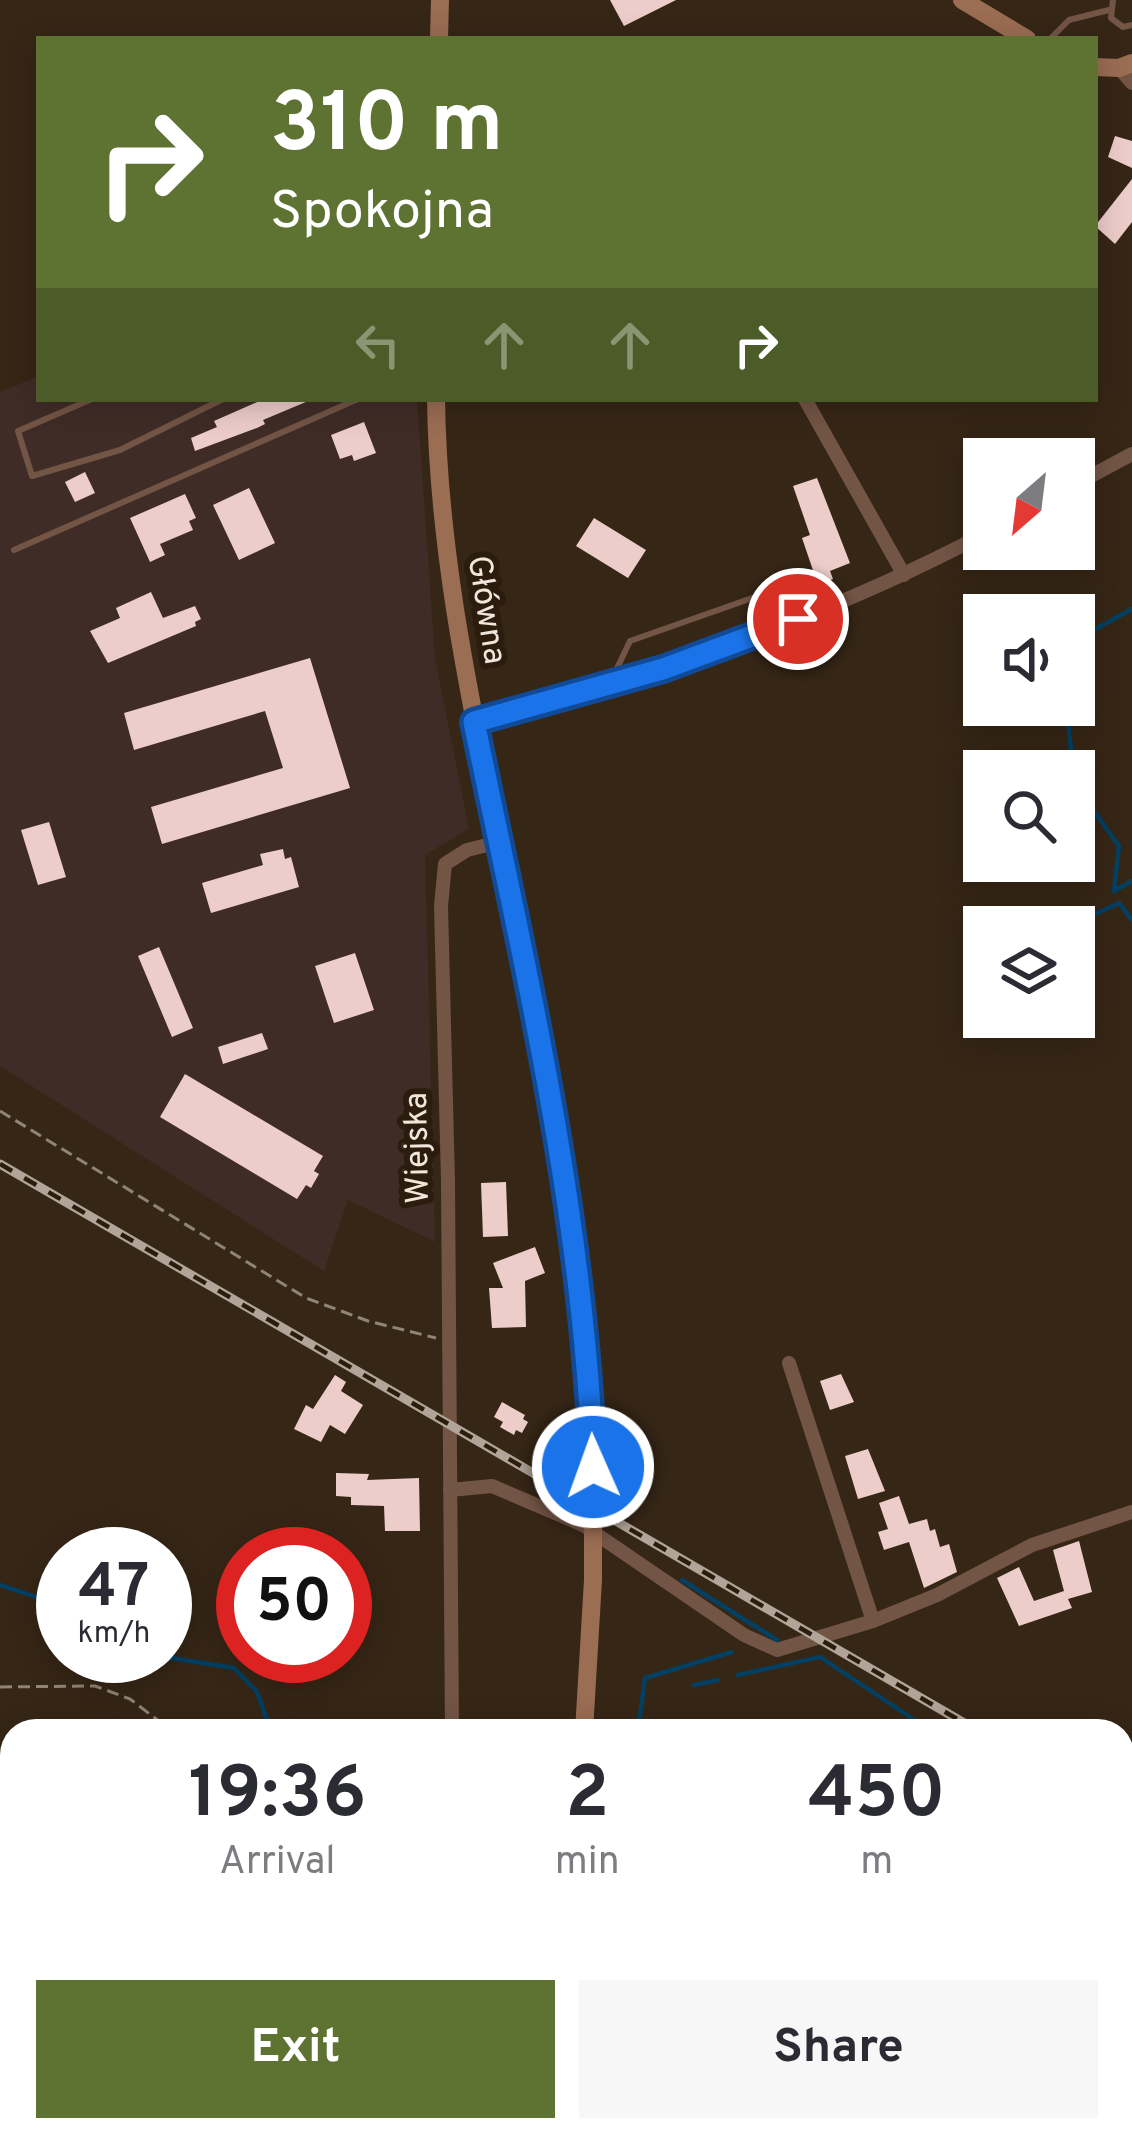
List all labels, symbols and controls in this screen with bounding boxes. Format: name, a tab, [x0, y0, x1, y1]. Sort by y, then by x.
text: 310 m	[270, 75, 504, 181]
icon: right	[72, 84, 228, 240]
text: Spokojna	[270, 179, 494, 248]
icon: left	[345, 312, 411, 378]
icon: ahead	[471, 312, 537, 378]
icon: ahead	[597, 312, 663, 378]
icon: right	[723, 312, 789, 378]
north arrow	[963, 438, 1095, 570]
map controls	[963, 438, 1095, 1038]
street label: Główna	[456, 553, 514, 667]
pin	[747, 568, 849, 670]
icon: arrive	[765, 586, 831, 652]
button: sound	[963, 594, 1095, 726]
button: search	[963, 750, 1095, 882]
button: layers	[963, 906, 1095, 1038]
street label: Wiejska	[397, 1092, 441, 1204]
position arrow	[530, 1404, 656, 1530]
speed limit sign: 50	[216, 1527, 372, 1683]
text: 47	[79, 1552, 149, 1628]
text: km/h	[78, 1616, 150, 1653]
text: 19:36	[188, 1751, 366, 1843]
text: 2	[565, 1751, 609, 1843]
text: 450	[808, 1751, 946, 1843]
text: Arrival	[219, 1839, 336, 1888]
text: min	[555, 1839, 620, 1888]
text: m	[860, 1839, 893, 1888]
button: Exit	[36, 1980, 555, 2118]
button: Share	[579, 1980, 1098, 2118]

